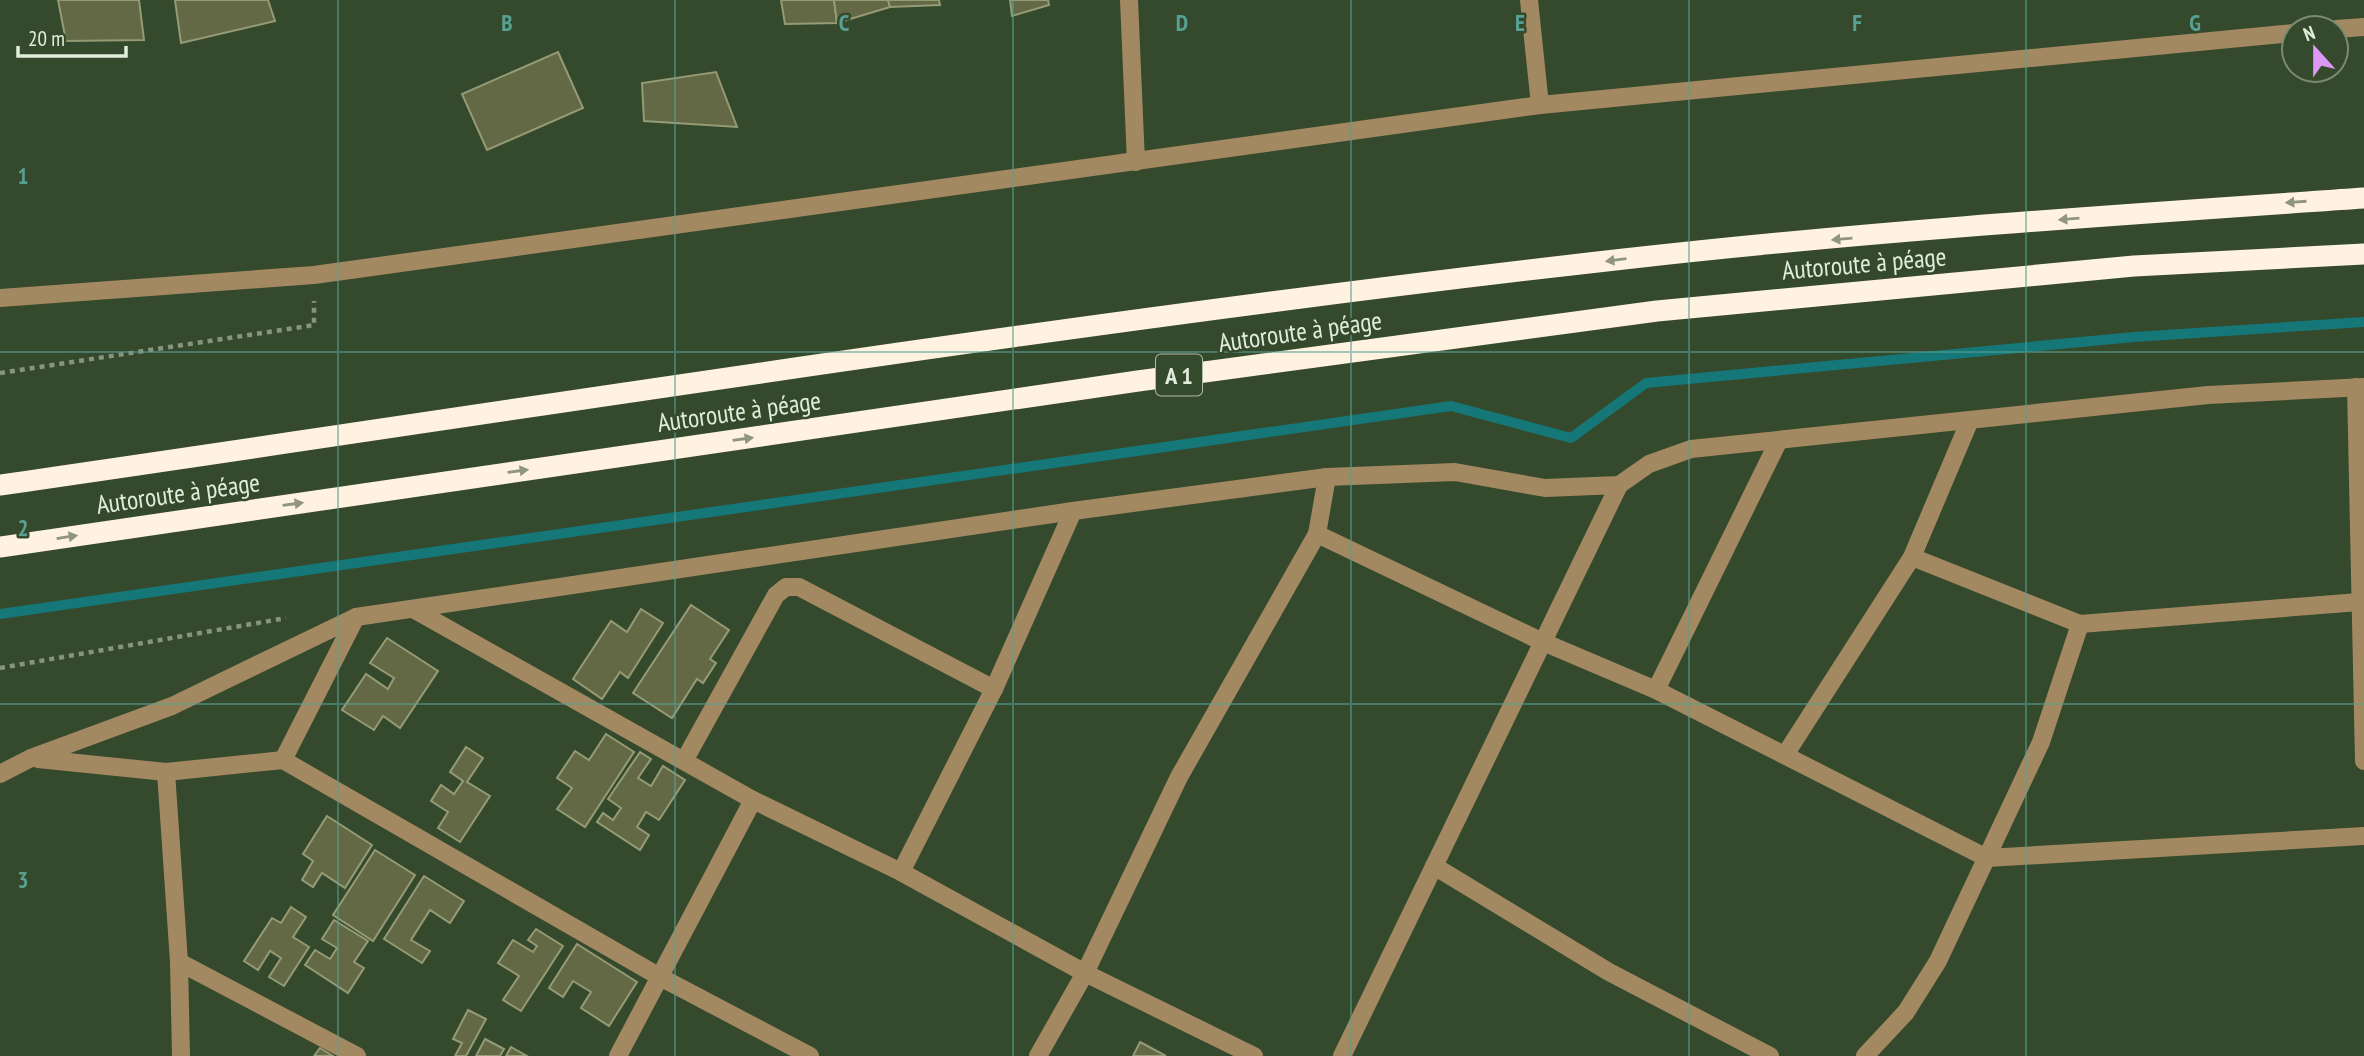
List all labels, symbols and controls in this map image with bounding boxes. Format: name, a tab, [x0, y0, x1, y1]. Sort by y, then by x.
text: B	[501, 8, 513, 37]
text: C	[839, 8, 850, 37]
text: D	[1176, 8, 1188, 37]
text: E	[1515, 8, 1525, 37]
text: F	[1852, 8, 1862, 37]
text: G	[2189, 8, 2201, 37]
scale bar	[18, 14, 126, 58]
north arrow	[2280, 14, 2350, 84]
text: N	[2300, 20, 2318, 46]
text: 20 m	[28, 25, 65, 52]
text: 1	[18, 161, 29, 190]
one-way arrow	[2285, 197, 2307, 208]
one-way arrow	[2058, 214, 2080, 225]
one-way arrow	[1831, 234, 1853, 245]
street label: Autoroute à péage	[1780, 239, 1948, 287]
one-way arrow	[1605, 254, 1627, 265]
street label: Autoroute à péage	[1216, 303, 1384, 359]
road number: A 1	[1156, 354, 1202, 396]
street label: Autoroute à péage	[655, 383, 823, 439]
one-way arrow	[732, 433, 754, 444]
street label: Autoroute à péage	[94, 465, 262, 521]
one-way arrow	[507, 466, 529, 477]
one-way arrow	[282, 499, 304, 510]
text: 2	[18, 513, 29, 542]
one-way arrow	[57, 531, 79, 542]
text: 3	[18, 865, 29, 894]

